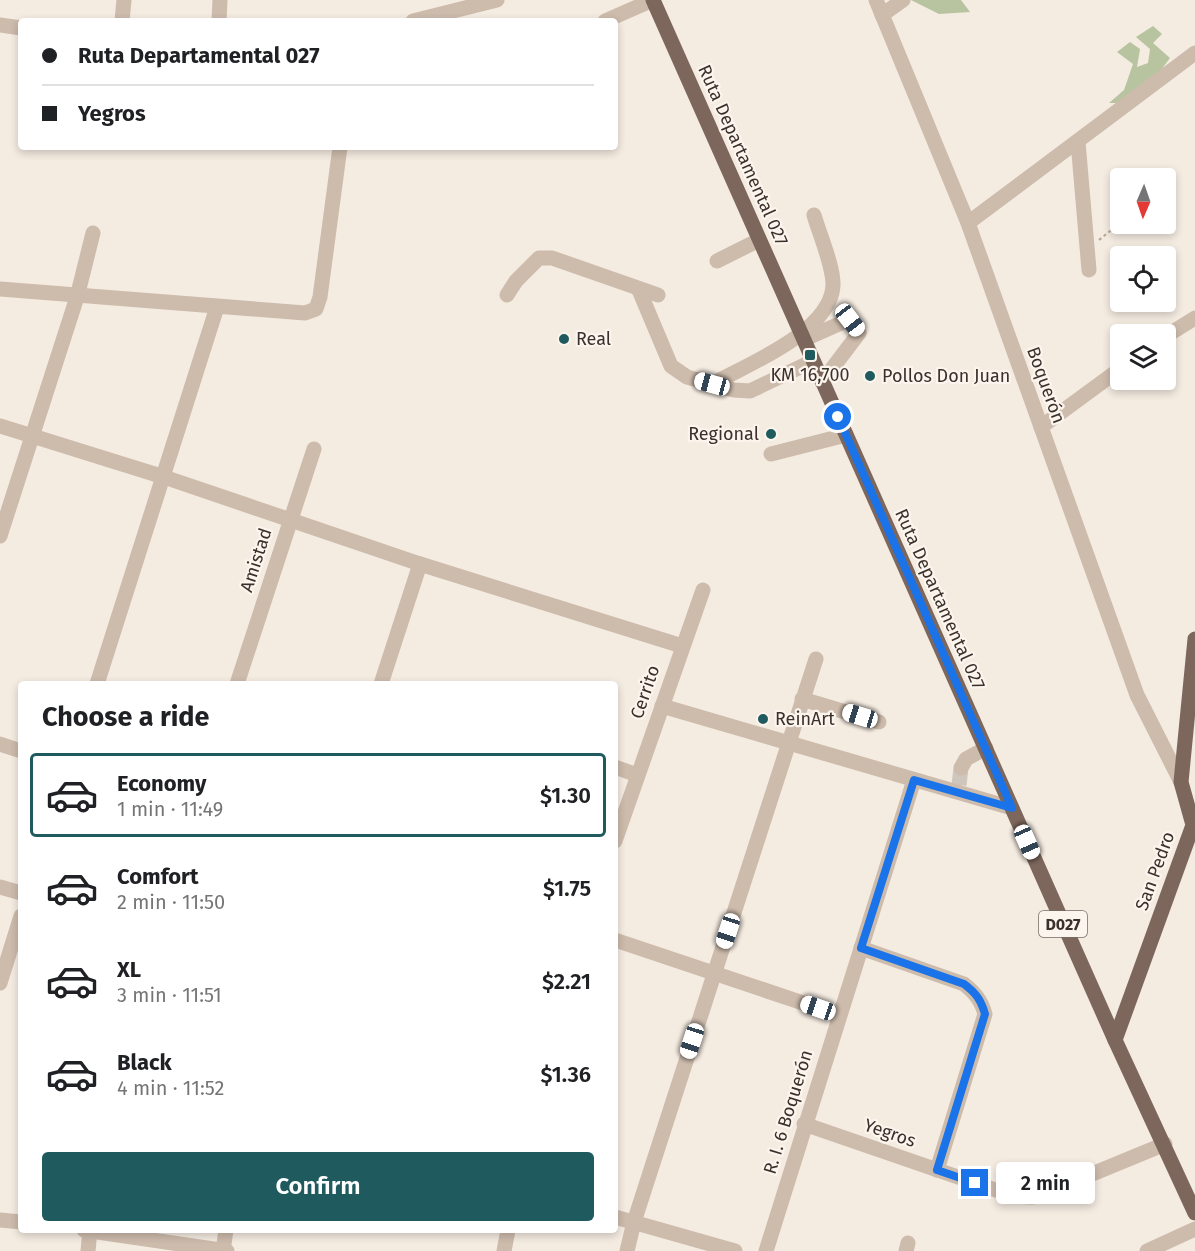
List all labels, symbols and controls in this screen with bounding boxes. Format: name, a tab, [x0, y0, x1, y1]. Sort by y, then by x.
text: Ruta Departamental 027	[78, 42, 320, 69]
street label: Ruta Departamental 027	[693, 61, 793, 249]
text: Yegros	[78, 100, 146, 127]
north arrow	[1110, 168, 1176, 234]
map controls	[1110, 168, 1176, 390]
button: locate	[1110, 246, 1176, 312]
car	[832, 300, 868, 340]
button: layers	[1110, 324, 1176, 390]
place label: Real	[576, 328, 611, 350]
marker: Real	[557, 332, 571, 346]
street label: Boquerón	[1022, 344, 1070, 426]
marker: KM 16,700	[803, 348, 817, 362]
place label: KM 16,700	[771, 364, 849, 386]
place label: Pollos Don Juan	[882, 365, 1010, 387]
marker: Pollos Don Juan	[863, 369, 877, 383]
car	[692, 371, 732, 397]
route start	[824, 403, 851, 430]
place label: Regional	[688, 423, 759, 445]
marker: Regional	[764, 427, 778, 441]
street label: Ruta Departamental 027	[890, 505, 990, 693]
street label: Amistad	[235, 525, 277, 595]
street label: Cerrito	[626, 662, 664, 722]
text: Choose a ride	[42, 701, 209, 733]
car	[840, 702, 880, 730]
place label: ReinArt	[775, 708, 835, 730]
marker: ReinArt	[756, 712, 770, 726]
icon: car	[45, 768, 99, 822]
text: Economy	[117, 770, 206, 797]
text: $1.30	[540, 782, 591, 809]
text: 1 min · 11:49	[117, 797, 223, 821]
car	[1011, 822, 1043, 862]
street label: San Pedro	[1131, 829, 1179, 913]
icon: car	[45, 861, 99, 915]
text: Comfort	[117, 863, 198, 890]
text: $1.75	[543, 875, 591, 902]
text: 2 min · 11:50	[117, 890, 225, 914]
car	[714, 911, 742, 951]
road number: D027	[1039, 911, 1087, 937]
icon: car	[45, 954, 99, 1008]
text: XL	[117, 956, 141, 983]
text: $2.21	[542, 968, 591, 995]
text: 3 min · 11:51	[117, 983, 222, 1007]
car	[798, 994, 838, 1022]
car	[678, 1021, 706, 1061]
icon: car	[45, 1047, 99, 1101]
street label: R. I. 6 Boquerón	[759, 1047, 817, 1177]
text: Black	[117, 1049, 172, 1076]
text: $1.36	[541, 1061, 591, 1088]
text: 4 min · 11:52	[117, 1076, 224, 1100]
street label: Yegros	[861, 1114, 919, 1152]
button: Confirm	[42, 1152, 594, 1221]
callout: 2 min	[996, 1162, 1095, 1204]
route end	[961, 1169, 988, 1196]
text: 2 min	[1021, 1171, 1070, 1195]

